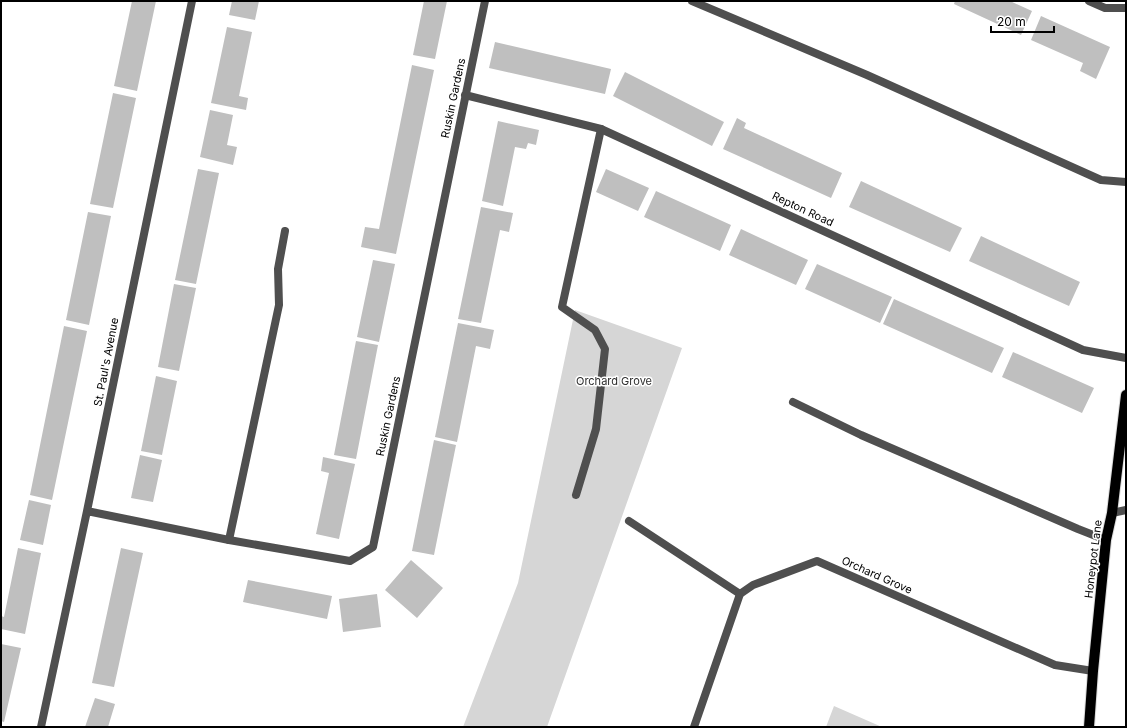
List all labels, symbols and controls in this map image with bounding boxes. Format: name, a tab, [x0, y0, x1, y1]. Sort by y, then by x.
scale bar	[991, 8, 1054, 34]
text: 20 m	[997, 14, 1026, 29]
street label: Ruskin Gardens	[438, 57, 468, 139]
street label: Repton Road	[770, 189, 836, 229]
street label: St. Paul's Avenue	[91, 316, 121, 408]
park label: Orchard Grove	[576, 374, 652, 388]
street label: Ruskin Gardens	[373, 375, 403, 457]
street label: Honeypot Lane	[1081, 519, 1105, 599]
street label: Orchard Grove	[839, 553, 915, 597]

